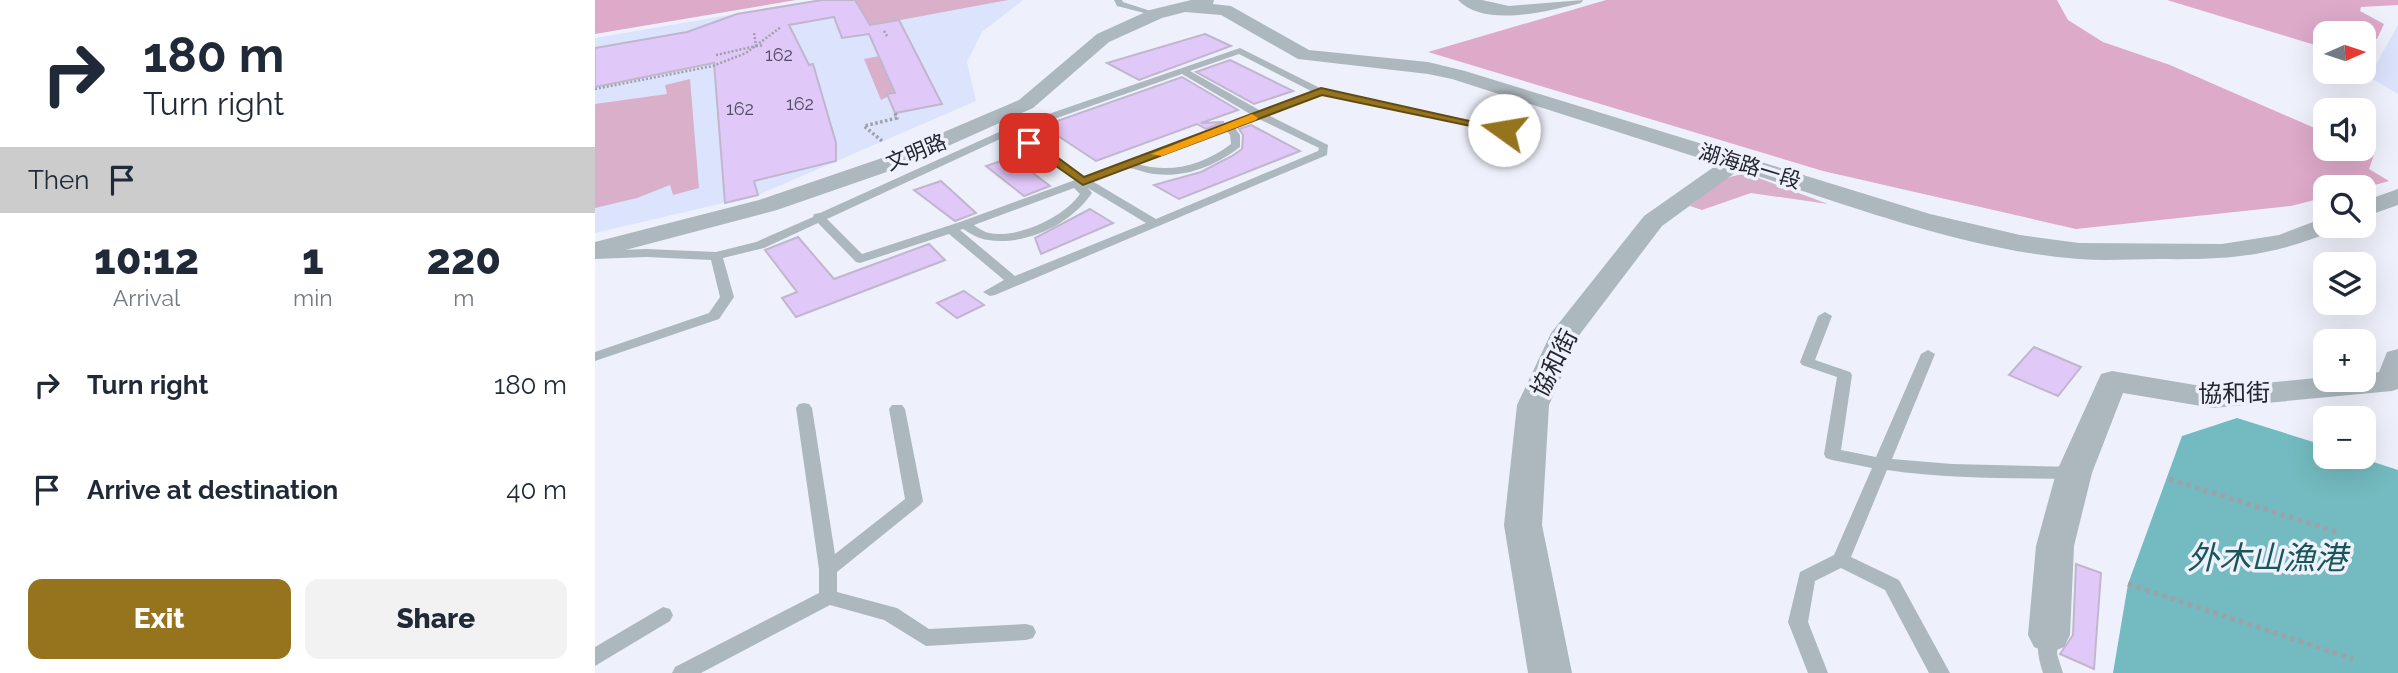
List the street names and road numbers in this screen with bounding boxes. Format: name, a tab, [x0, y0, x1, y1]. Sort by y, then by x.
street label: 文明路	[882, 129, 950, 175]
street label: 湖海路一段	[1696, 139, 1804, 193]
street label: 協和街	[1525, 324, 1583, 402]
street label: 協和街	[2198, 378, 2270, 408]

